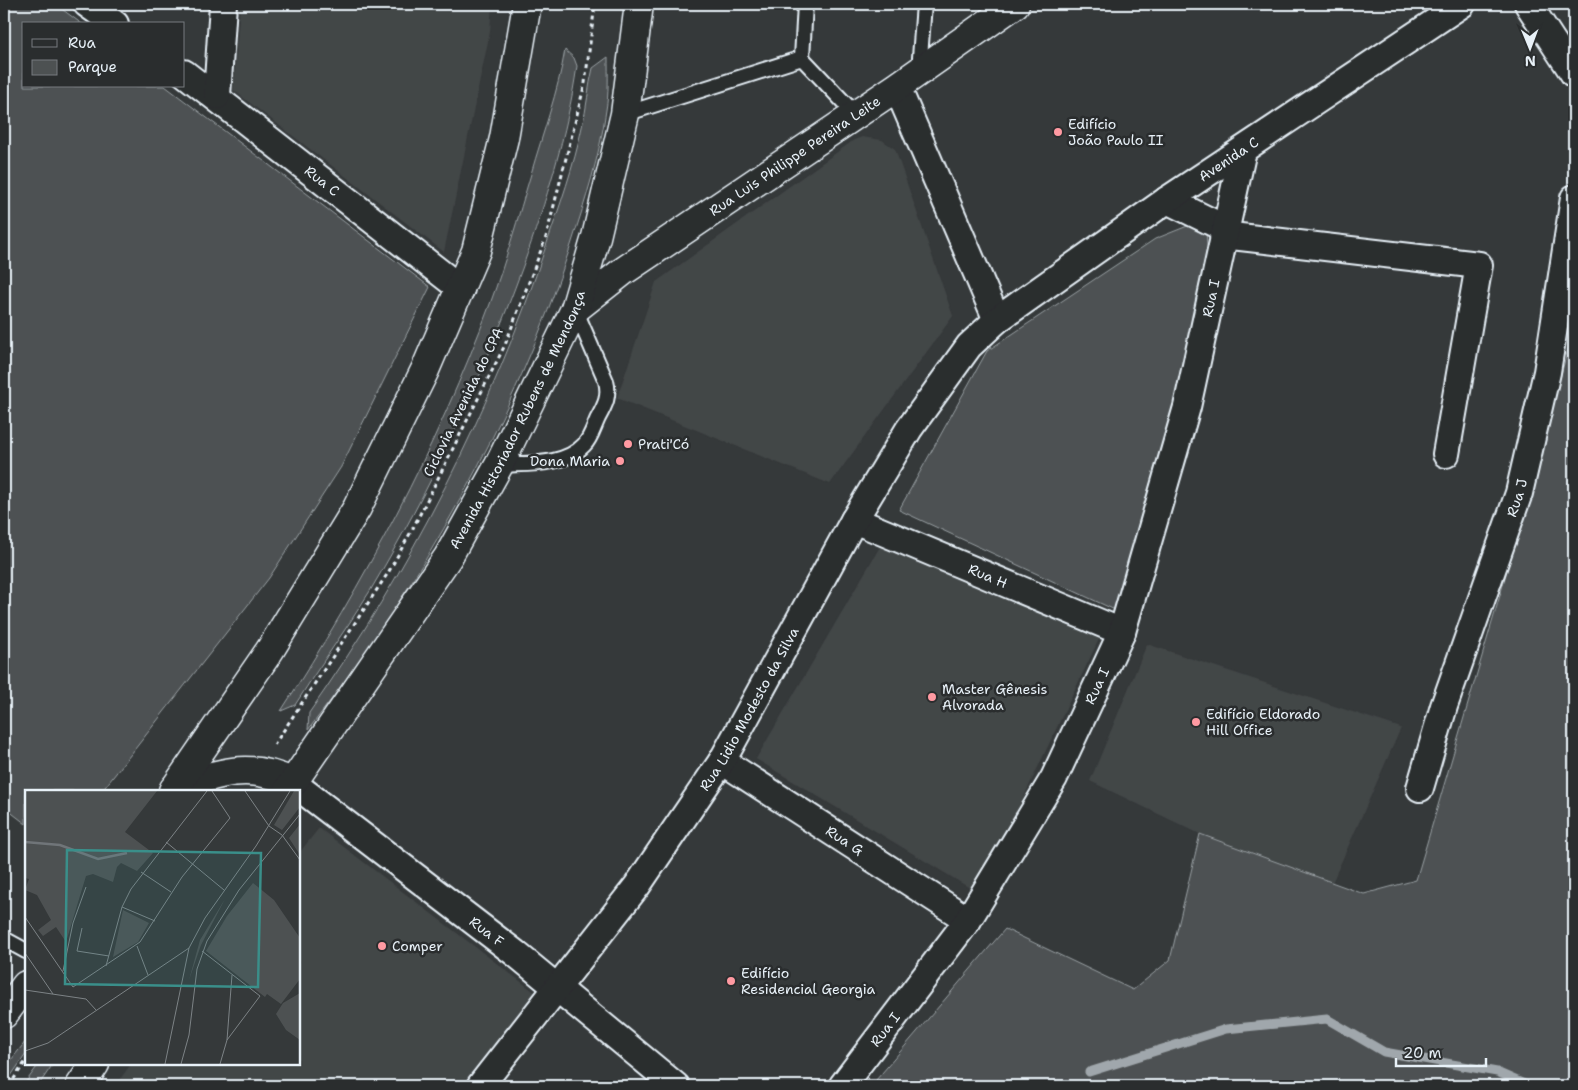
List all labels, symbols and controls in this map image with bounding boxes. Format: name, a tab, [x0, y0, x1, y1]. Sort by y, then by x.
legend	[22, 22, 185, 88]
north arrow	[1506, 22, 1556, 72]
text: Rua	[68, 33, 97, 53]
text: N	[1525, 52, 1536, 70]
text: Parque	[68, 57, 117, 77]
street label: Rua Luis Philippe Pereira Leite	[706, 92, 884, 220]
place label: Edifício João Paulo II	[1068, 115, 1164, 149]
marker: Edifício João Paulo II	[1052, 126, 1064, 138]
street label: Avenida C	[1195, 133, 1262, 186]
street label: Rua C	[301, 161, 343, 200]
street label: Rua I	[1198, 277, 1224, 319]
street label: Avenida Historiador Rubens de Mendonça	[445, 288, 589, 552]
street label: Ciclovia Avenida do CPA	[419, 324, 507, 480]
place label: Prati'Có	[638, 435, 689, 453]
marker: Prati'Có	[622, 438, 634, 450]
place label: Dona Maria	[530, 452, 610, 470]
marker: Dona Maria	[614, 455, 626, 467]
street label: Rua J	[1502, 477, 1531, 519]
street label: Rua H	[965, 560, 1010, 592]
street label: Rua Lidio Modesto da Silva	[695, 624, 803, 794]
street label: Rua I	[1081, 664, 1113, 707]
place label: Master Gênesis Alvorada	[942, 680, 1047, 714]
marker: Master Gênesis Alvorada	[926, 691, 938, 703]
place label: Edifício Eldorado Hill Office	[1206, 705, 1320, 739]
marker: Edifício Eldorado Hill Office	[1190, 716, 1202, 728]
inset map	[25, 790, 300, 1065]
street label: Rua G	[822, 821, 867, 859]
street label: Rua F	[466, 912, 508, 950]
place label: Comper	[392, 937, 443, 955]
marker: Comper	[376, 940, 388, 952]
place label: Edifício Residencial Georgia	[741, 964, 875, 998]
marker: Edifício Residencial Georgia	[725, 975, 737, 987]
street label: Rua I	[866, 1008, 904, 1050]
scale bar	[1396, 1035, 1486, 1067]
text: 20 m	[1403, 1043, 1442, 1063]

